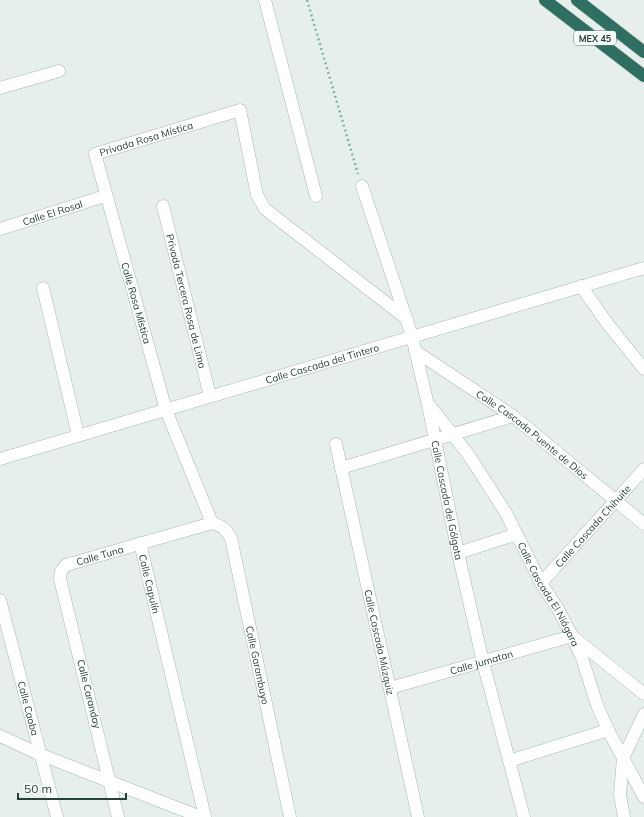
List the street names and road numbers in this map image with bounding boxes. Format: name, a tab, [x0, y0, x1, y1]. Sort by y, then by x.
road number: MEX 45	[574, 31, 616, 45]
street label: Privada Rosa Mística	[98, 118, 194, 159]
street label: Calle El Rosal	[21, 197, 84, 228]
street label: Privada Tercera Rosa de Lima	[164, 233, 209, 370]
street label: Calle Rosa Mística	[118, 261, 154, 345]
street label: Calle Cascada del Tintero	[264, 340, 381, 386]
street label: Calle Cascada Puente de Dios	[474, 387, 591, 482]
street label: Calle Cascada del Gólgota	[429, 439, 466, 561]
street label: Calle Cascada Chihuite	[552, 482, 633, 570]
street label: Calle Cascada El Niágara	[515, 540, 582, 648]
street label: Calle Tuna	[75, 542, 125, 568]
street label: Calle Capulín	[136, 553, 163, 615]
street label: Calle Cascada Múzquiz	[362, 588, 397, 696]
street label: Calle Garambuyo	[243, 625, 273, 706]
street label: Calle Jumatan	[448, 647, 514, 677]
street label: Calle Caranday	[74, 658, 104, 731]
street label: Calle Caoba	[15, 680, 42, 737]

